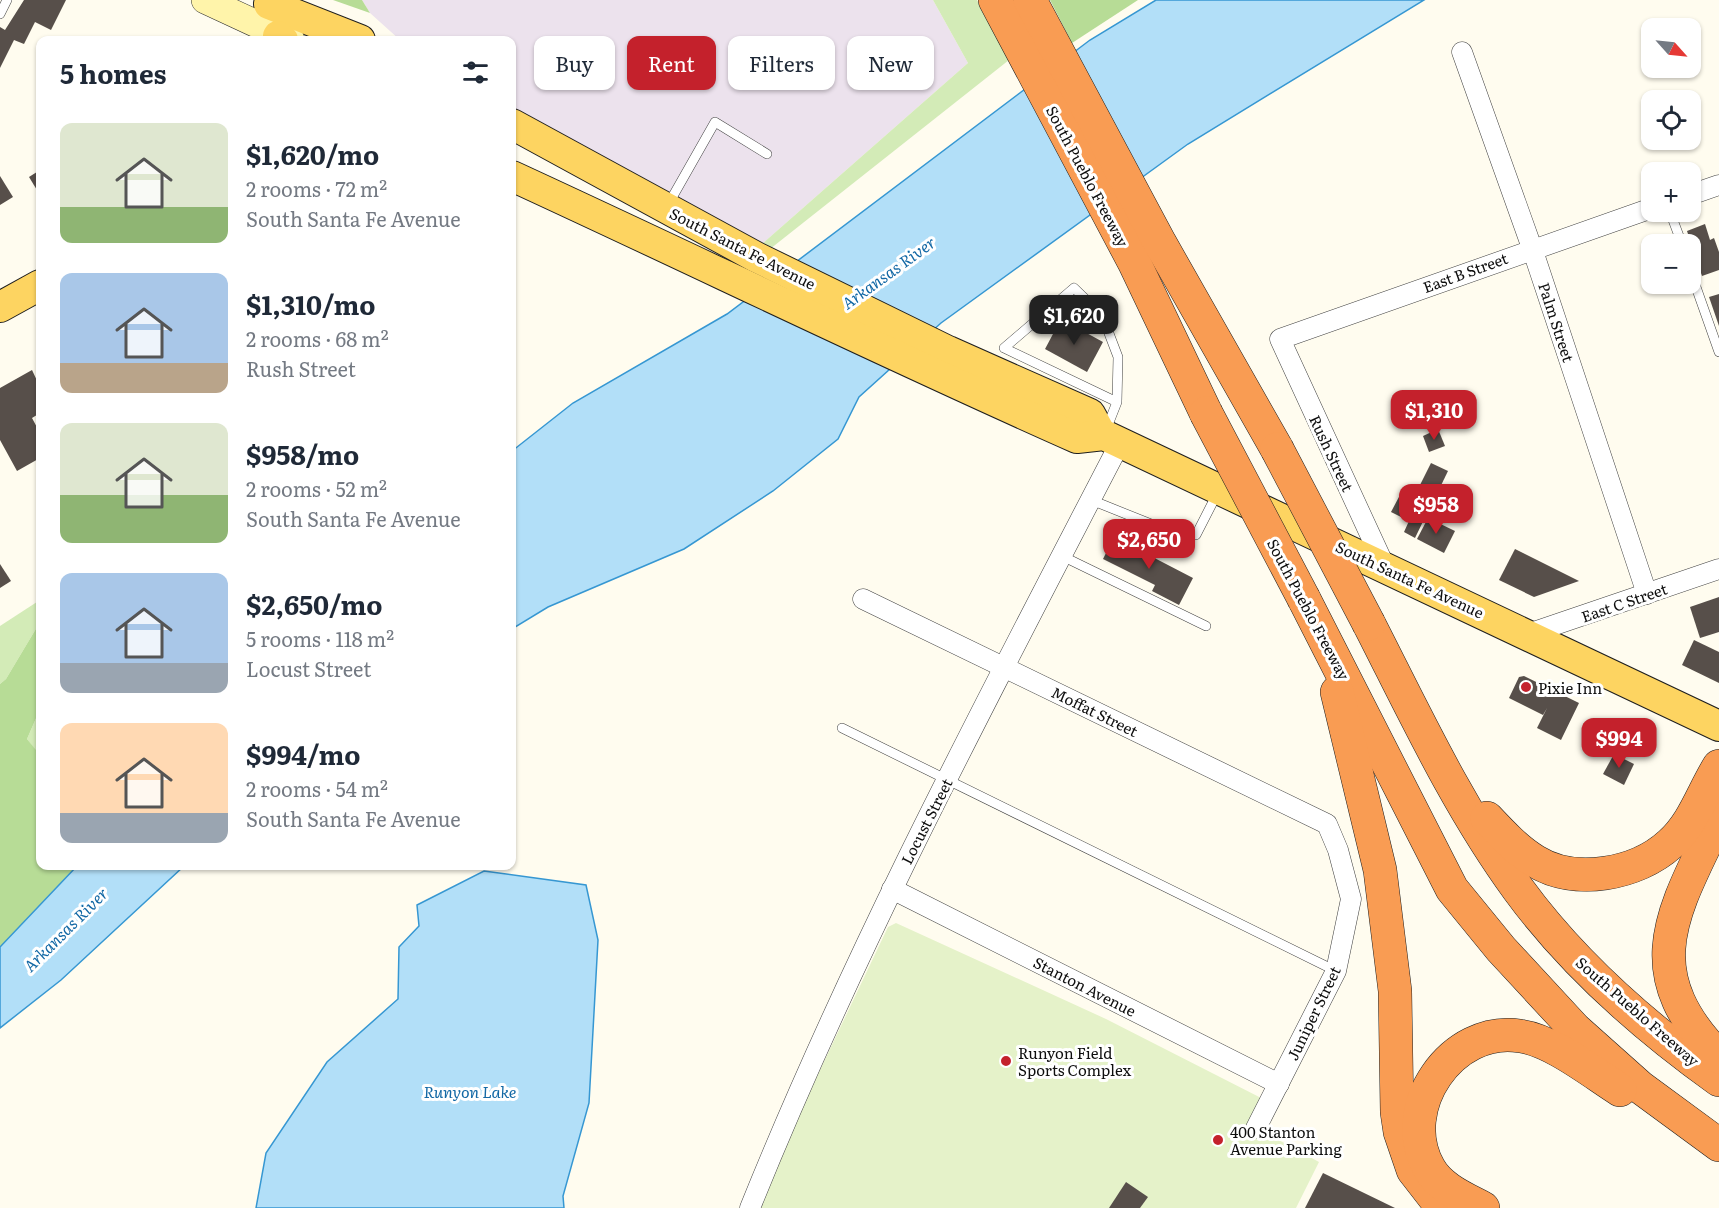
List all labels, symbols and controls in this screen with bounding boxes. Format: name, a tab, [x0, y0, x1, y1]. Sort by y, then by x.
north arrow	[1641, 18, 1701, 78]
map controls	[1641, 18, 1701, 294]
chip: Buy	[534, 36, 615, 90]
chip: Rent	[627, 36, 716, 90]
chip: Filters	[728, 36, 835, 90]
chip: New	[847, 36, 934, 90]
text: 5 homes	[60, 53, 166, 92]
icon: filters	[459, 56, 492, 89]
button: locate	[1641, 90, 1701, 150]
street label: South Pueblo Freeway	[1041, 101, 1135, 251]
text: $1,620/mo	[246, 134, 379, 173]
icon: home	[108, 147, 180, 219]
button: +	[1641, 162, 1701, 222]
text: 2 rooms · 72 m²	[246, 173, 387, 203]
street label: South Santa Fe Avenue	[666, 201, 820, 295]
text: South Santa Fe Avenue	[246, 203, 461, 233]
water label: Arkansas River	[836, 230, 940, 314]
button: −	[1641, 234, 1701, 294]
street label: East B Street	[1419, 246, 1511, 298]
street label: Palm Street	[1533, 279, 1581, 365]
text: $1,310/mo	[246, 284, 375, 323]
pin: $1,620	[1025, 295, 1123, 346]
icon: home	[108, 297, 180, 369]
text: $1,620	[1043, 299, 1105, 329]
text: 2 rooms · 68 m²	[246, 323, 389, 353]
text: Rush Street	[246, 353, 356, 383]
pin: $1,310	[1385, 390, 1483, 441]
text: $1,310	[1405, 394, 1463, 424]
street label: Rush Street	[1304, 411, 1360, 495]
text: $958/mo	[246, 434, 359, 473]
icon: home	[108, 447, 180, 519]
text: 2 rooms · 52 m²	[246, 473, 387, 503]
pin: $958	[1400, 484, 1472, 535]
text: $958	[1413, 488, 1459, 518]
text: South Santa Fe Avenue	[246, 503, 461, 533]
pin: $2,650	[1100, 519, 1198, 570]
text: $2,650	[1117, 523, 1181, 553]
street label: South Pueblo Freeway	[1262, 534, 1356, 684]
street label: South Santa Fe Avenue	[1332, 535, 1488, 624]
street label: East C Street	[1578, 577, 1670, 627]
text: $2,650/mo	[246, 584, 383, 623]
icon: home	[108, 597, 180, 669]
text: 5 rooms · 118 m²	[246, 623, 394, 653]
text: Locust Street	[246, 653, 371, 683]
place label: Pixie Inn	[1538, 676, 1602, 699]
street label: Moffat Street	[1048, 680, 1142, 742]
marker: Pixie Inn	[1519, 680, 1533, 694]
pin: $994	[1583, 718, 1655, 769]
text: $994	[1596, 722, 1642, 752]
text: $994/mo	[246, 734, 360, 773]
icon: home	[108, 747, 180, 819]
text: 2 rooms · 54 m²	[246, 773, 388, 803]
street label: Locust Street	[894, 774, 958, 868]
text: South Santa Fe Avenue	[246, 803, 461, 833]
water label: Arkansas River	[17, 881, 113, 977]
street label: Stanton Avenue	[1030, 950, 1140, 1022]
street label: South Pueblo Freeway	[1571, 951, 1705, 1071]
street label: Juniper Street	[1280, 962, 1346, 1064]
place label: Runyon Field Sports Complex	[1018, 1041, 1132, 1081]
marker: Runyon Field Sports Complex	[999, 1054, 1013, 1068]
water label: Runyon Lake	[424, 1079, 517, 1103]
place label: 400 Stanton Avenue Parking	[1230, 1120, 1342, 1160]
marker: 400 Stanton Avenue Parking	[1211, 1133, 1225, 1147]

